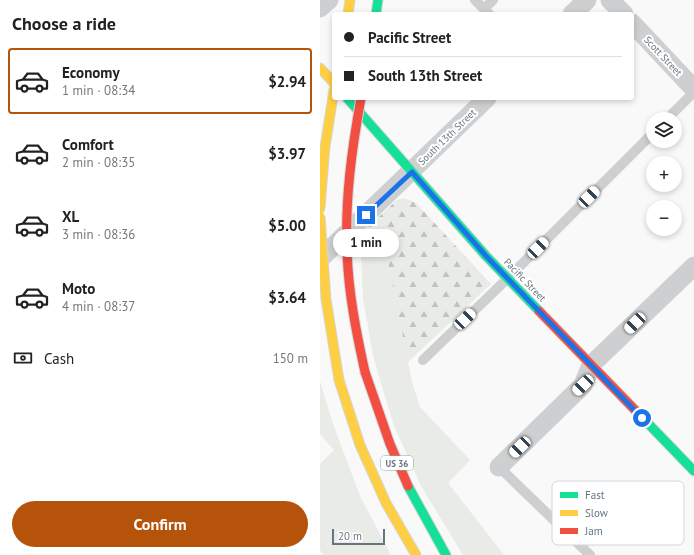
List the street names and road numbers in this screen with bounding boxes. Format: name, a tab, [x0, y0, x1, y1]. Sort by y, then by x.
street label: Scott Street	[641, 33, 685, 79]
street label: South 13th Street	[415, 106, 479, 168]
street label: Pacific Street	[501, 256, 549, 305]
road number: US 36	[381, 456, 413, 470]

